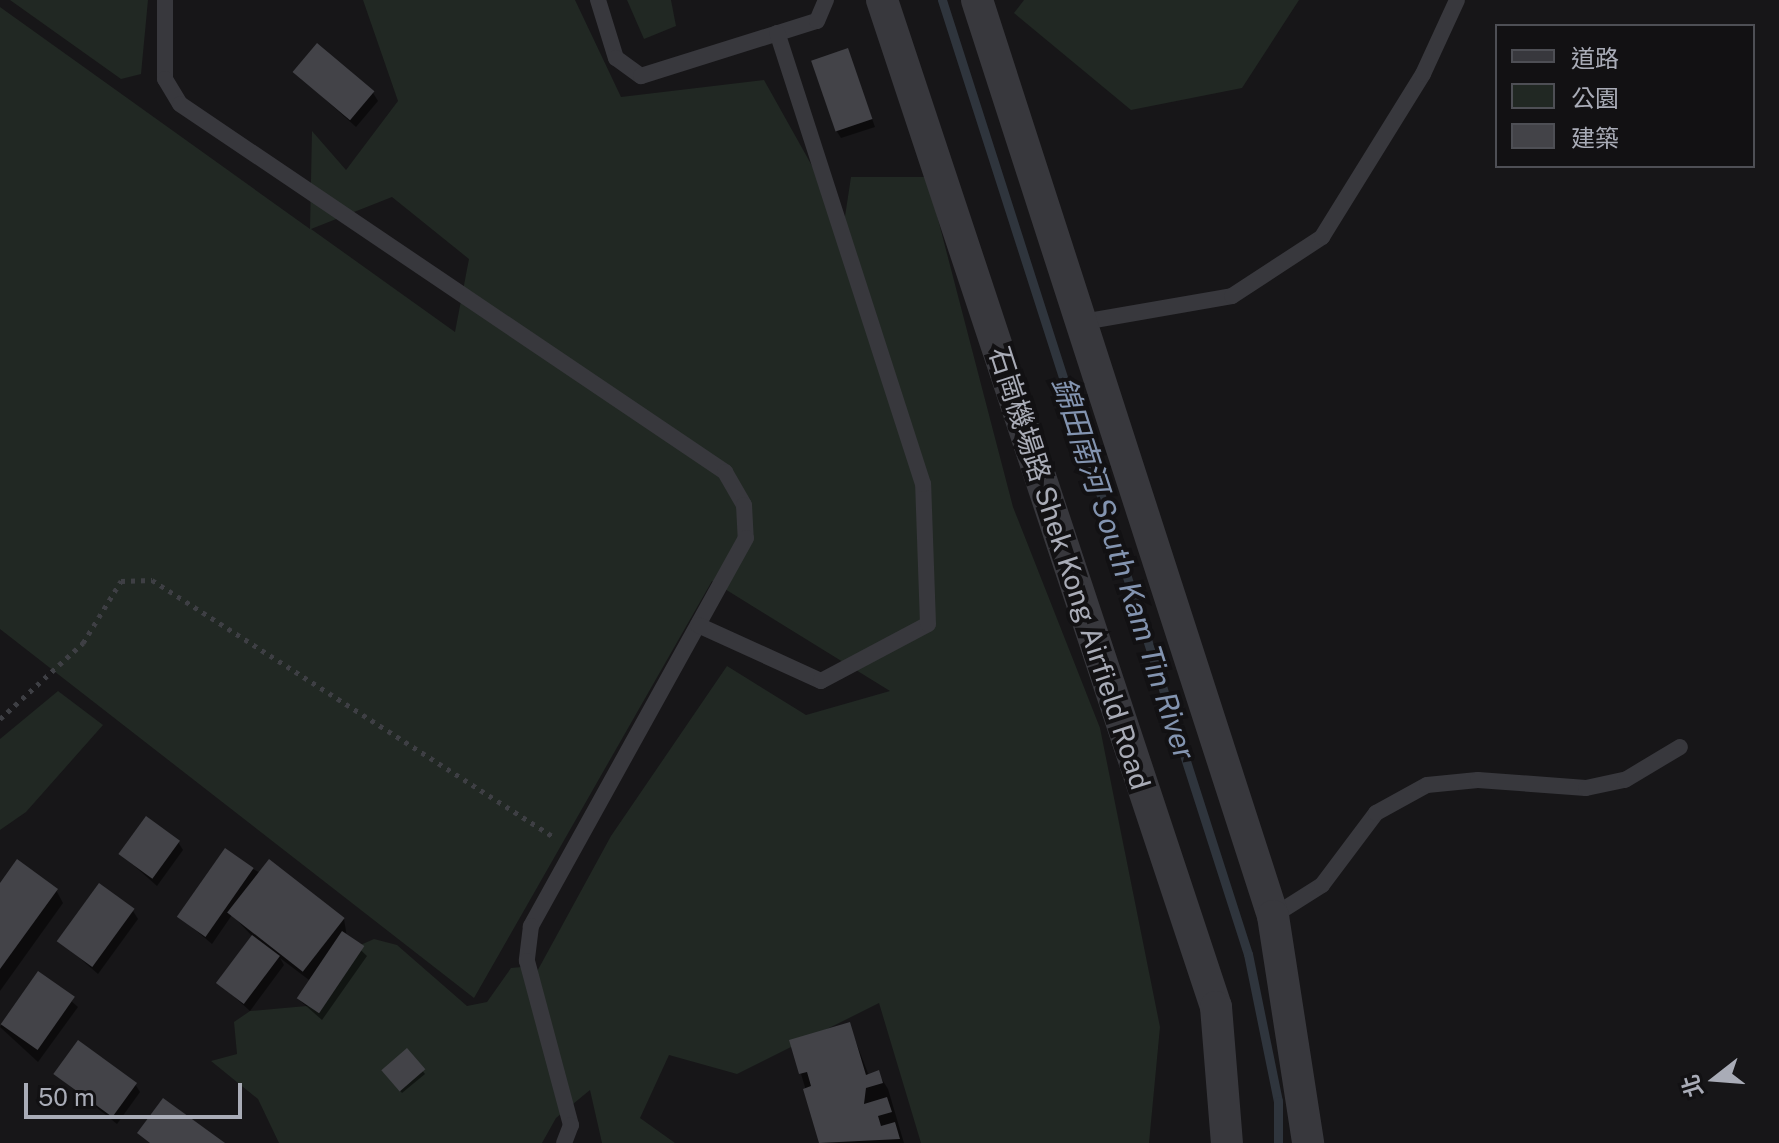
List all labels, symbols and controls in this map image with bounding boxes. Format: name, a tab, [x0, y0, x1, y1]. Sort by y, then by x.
legend	[1495, 24, 1755, 168]
text: 道路	[1571, 44, 1619, 72]
text: 公園	[1571, 84, 1619, 112]
text: 建築	[1571, 124, 1619, 152]
street label: 石崗機場路 Shek Kong Airfield Road	[982, 342, 1158, 794]
water label: 錦田南河 South Kam Tin River	[1045, 372, 1203, 764]
north arrow	[1675, 1039, 1755, 1119]
scale bar	[28, 1067, 246, 1117]
text: 北	[1676, 1072, 1708, 1100]
text: 50 m	[38, 1083, 95, 1111]

